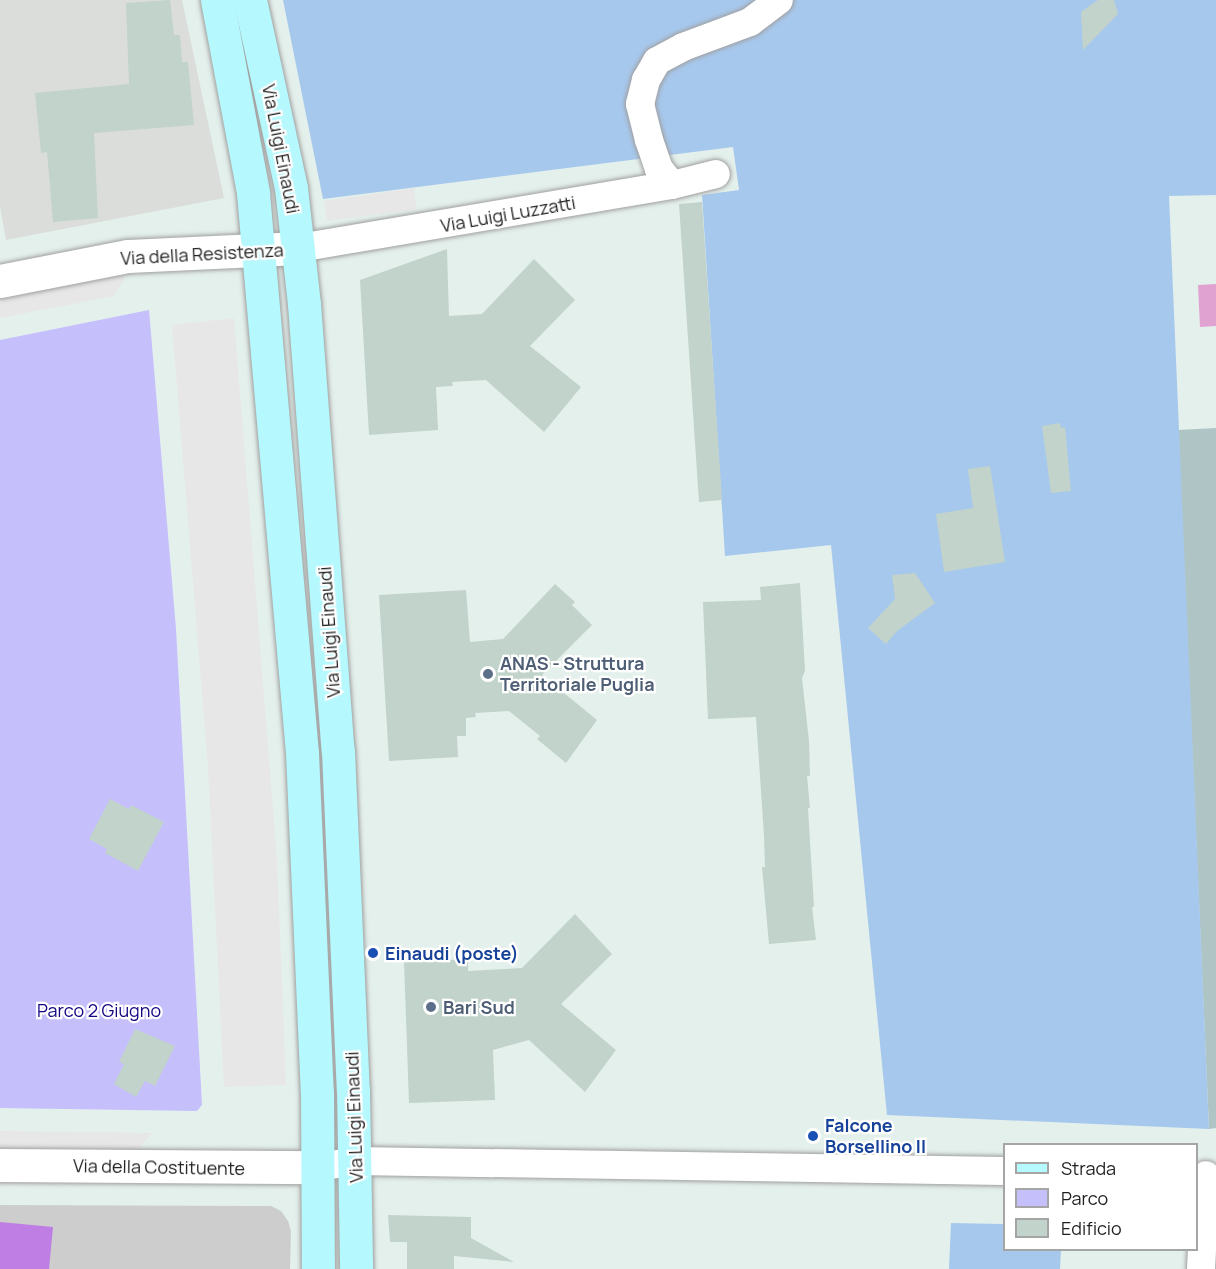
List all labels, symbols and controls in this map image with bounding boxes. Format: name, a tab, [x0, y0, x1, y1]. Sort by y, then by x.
street label: Via Luigi Einaudi	[258, 82, 304, 216]
street label: Via Luigi Luzzatti	[439, 191, 577, 237]
street label: Via della Resistenza	[120, 239, 284, 269]
street label: Via Luigi Einaudi	[314, 566, 344, 698]
place label: ANAS - Struttura Territoriale Puglia	[500, 653, 655, 696]
marker: ANAS - Struttura Territoriale Puglia	[481, 667, 495, 681]
place label: Einaudi (poste)	[385, 942, 519, 964]
marker: Einaudi (poste)	[366, 946, 380, 960]
place label: Bari Sud	[443, 996, 515, 1018]
park label: Parco 2 Giugno	[37, 999, 161, 1021]
marker: Bari Sud	[424, 1000, 438, 1014]
street label: Via Luigi Einaudi	[341, 1051, 367, 1183]
place label: Falcone Borsellino II	[825, 1115, 926, 1158]
marker: Falcone Borsellino II	[806, 1129, 820, 1143]
legend	[1003, 1143, 1198, 1251]
street label: Via della Costituente	[73, 1155, 245, 1179]
text: Strada	[1061, 1156, 1116, 1180]
text: Parco	[1061, 1186, 1108, 1210]
text: Edificio	[1061, 1216, 1122, 1240]

